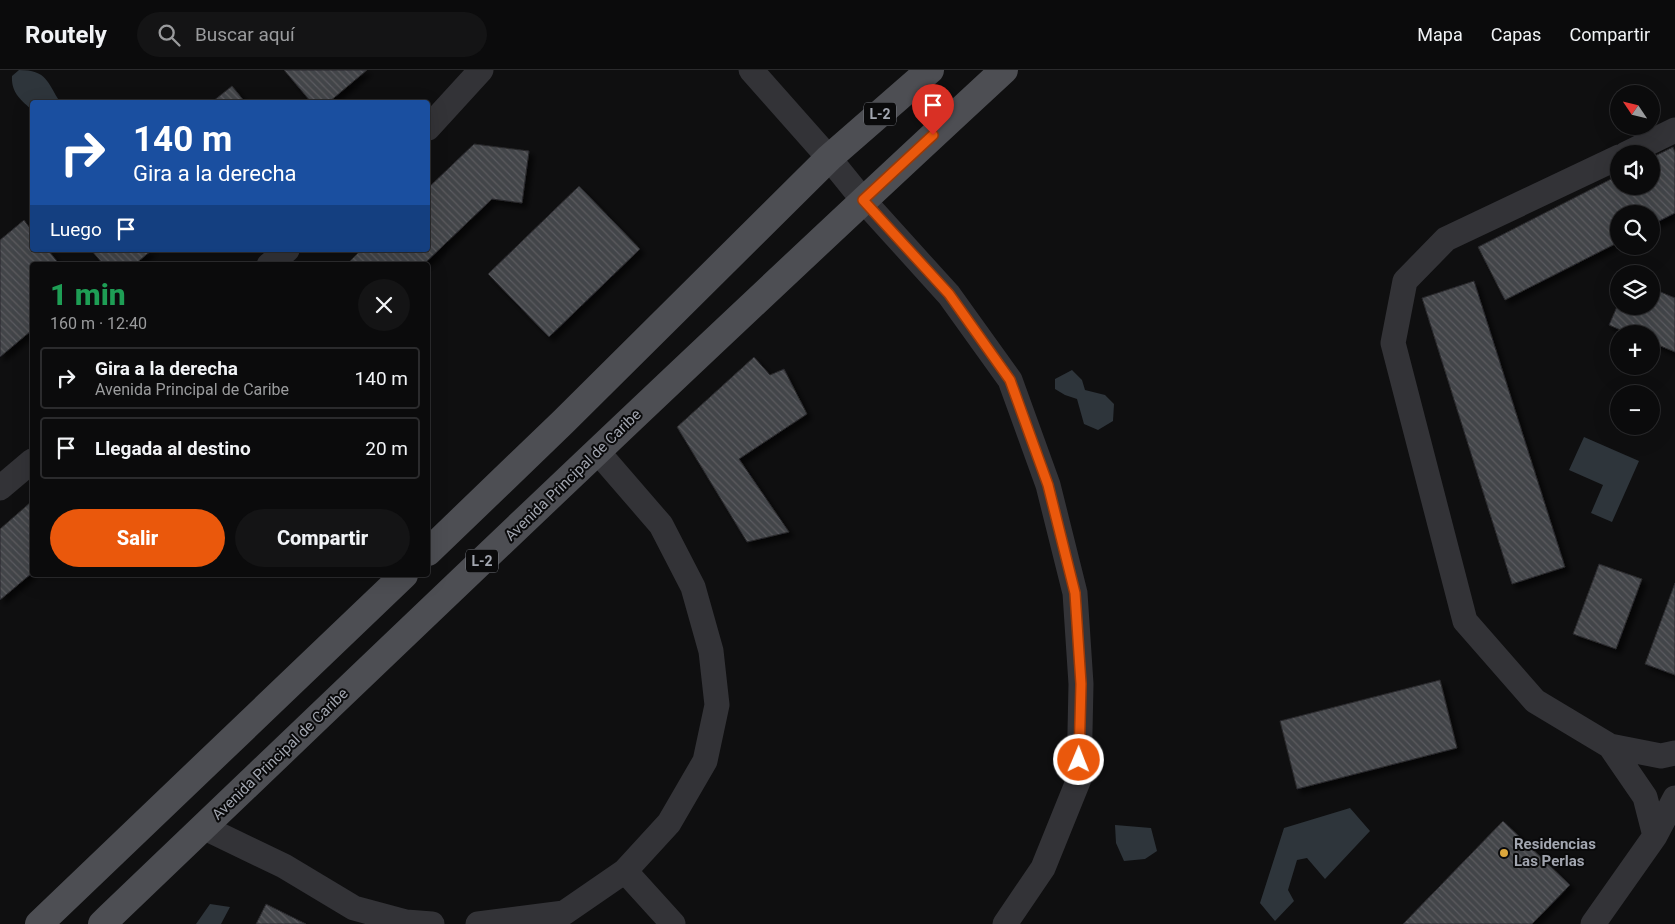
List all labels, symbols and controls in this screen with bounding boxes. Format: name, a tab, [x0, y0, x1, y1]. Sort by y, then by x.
search box	[137, 12, 487, 57]
text: Routely	[25, 21, 107, 49]
icon: search	[155, 21, 183, 49]
text: Buscar aquí	[195, 23, 295, 46]
text: Mapa	[1417, 24, 1463, 45]
text: Capas	[1491, 24, 1541, 45]
text: Compartir	[1569, 24, 1650, 45]
pin	[912, 84, 954, 135]
north arrow	[1610, 85, 1660, 135]
map controls	[1610, 85, 1660, 435]
icon: arrive	[919, 91, 947, 119]
road number: L-2	[864, 103, 896, 126]
text: 140 m	[133, 119, 232, 160]
icon: right	[50, 120, 115, 185]
button: sound	[1610, 145, 1660, 195]
text: Gira a la derecha	[133, 161, 297, 186]
button: search	[1610, 205, 1660, 255]
icon: arrive	[112, 215, 140, 243]
text: Luego	[50, 218, 102, 241]
button: layers	[1610, 265, 1660, 315]
text: 1 min	[50, 277, 126, 312]
button: close	[358, 279, 410, 331]
text: 160 m · 12:40	[50, 314, 147, 333]
button: +	[1610, 325, 1660, 375]
text: Gira a la derecha	[95, 357, 238, 380]
icon: right	[52, 364, 80, 392]
text: 140 m	[355, 367, 408, 390]
text: Avenida Principal de Caribe	[95, 380, 289, 399]
button: −	[1610, 385, 1660, 435]
street label: Avenida Principal de Caribe	[501, 405, 645, 545]
icon: arrive	[52, 434, 80, 462]
text: Llegada al destino	[95, 437, 251, 460]
text: 20 m	[365, 437, 408, 460]
button: Salir	[50, 509, 225, 567]
button: Compartir	[235, 509, 410, 567]
road number: L-2	[466, 550, 498, 572]
street label: Avenida Principal de Caribe	[208, 684, 352, 824]
position arrow	[1052, 733, 1104, 785]
place label: Residencias Las Perlas	[1514, 835, 1596, 870]
marker: Residencias Las Perlas	[1498, 847, 1510, 859]

